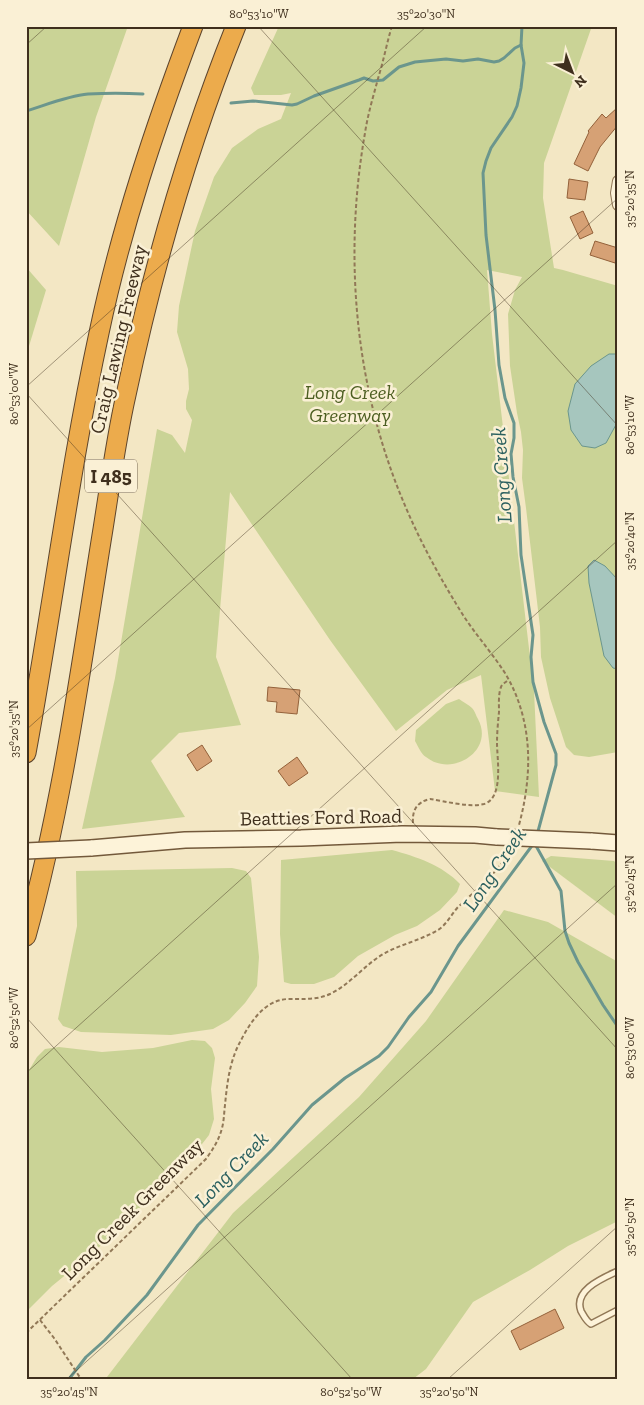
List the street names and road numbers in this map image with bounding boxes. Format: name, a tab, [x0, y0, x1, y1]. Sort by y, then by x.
street label: Craig Lawing Freeway	[85, 241, 152, 436]
road number: I 485	[85, 460, 137, 492]
street label: Beatties Ford Road	[240, 804, 402, 830]
street label: Long Creek Greenway	[56, 1133, 208, 1285]

